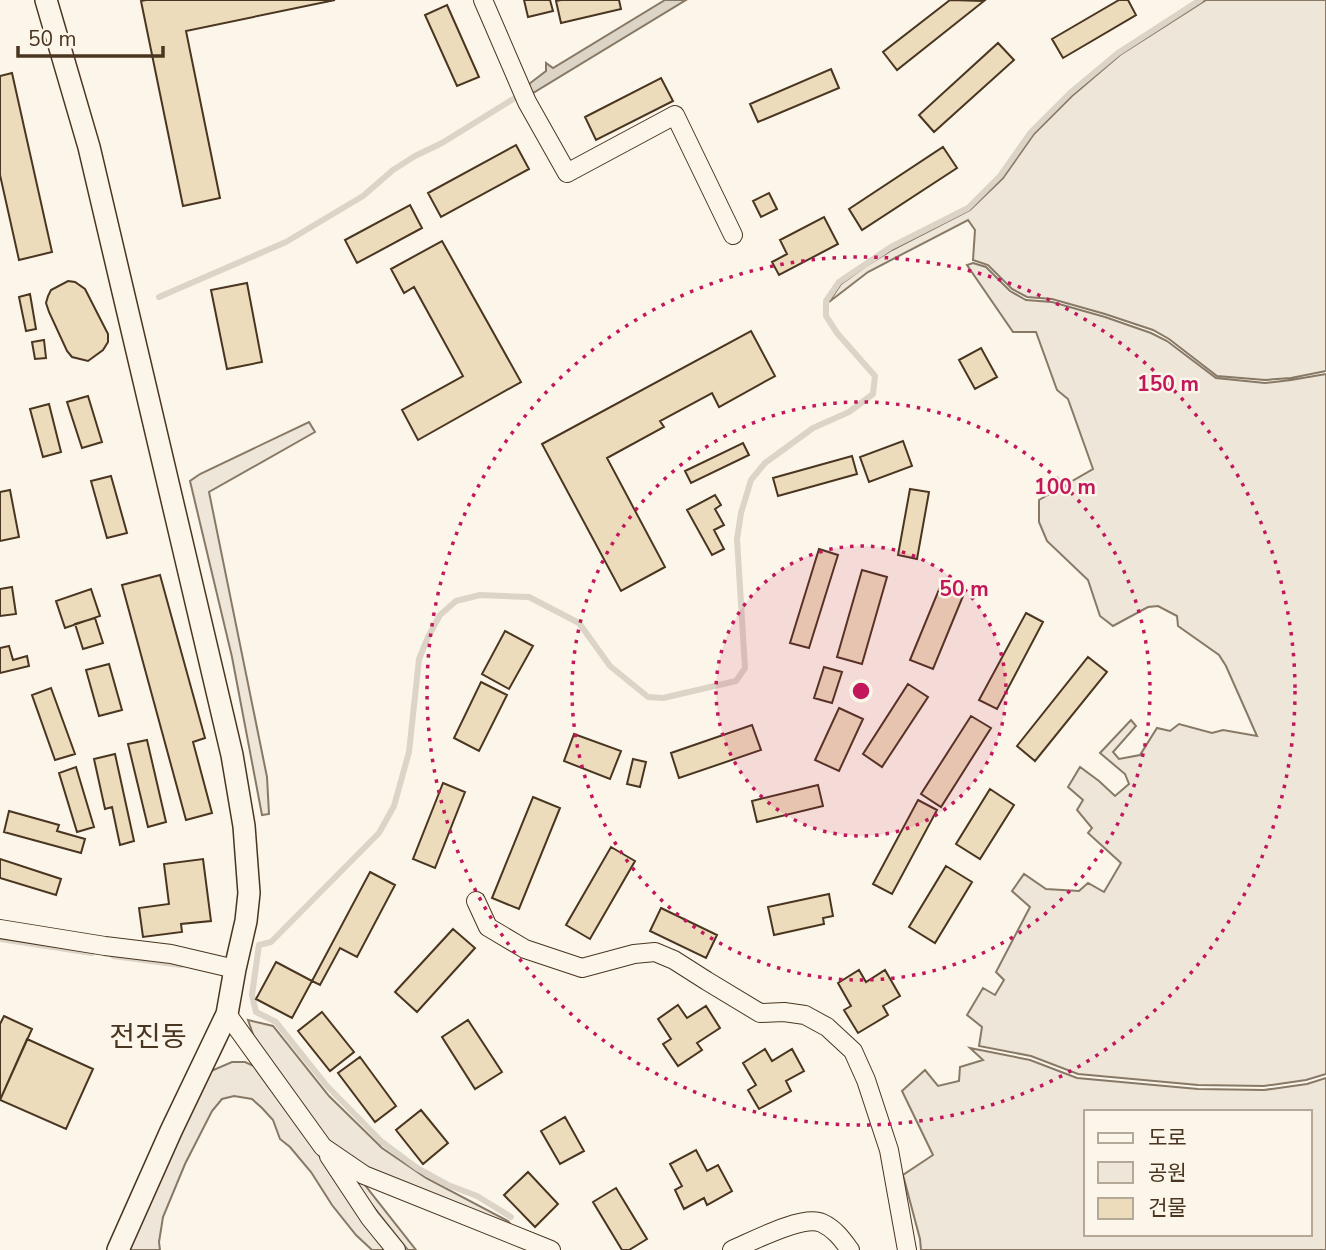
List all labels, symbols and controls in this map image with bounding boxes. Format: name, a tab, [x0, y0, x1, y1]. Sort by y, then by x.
scale bar	[18, 14, 163, 58]
text: 50 m	[28, 25, 77, 53]
text: 150 m	[1137, 370, 1199, 398]
text: 100 m	[1034, 473, 1096, 501]
text: 50 m	[939, 575, 989, 603]
centre of rings	[849, 679, 873, 703]
district label: 전진동	[109, 1018, 187, 1056]
legend	[1084, 1110, 1312, 1236]
text: 도로	[1148, 1124, 1187, 1152]
text: 공원	[1148, 1159, 1187, 1187]
text: 건물	[1148, 1194, 1187, 1222]

